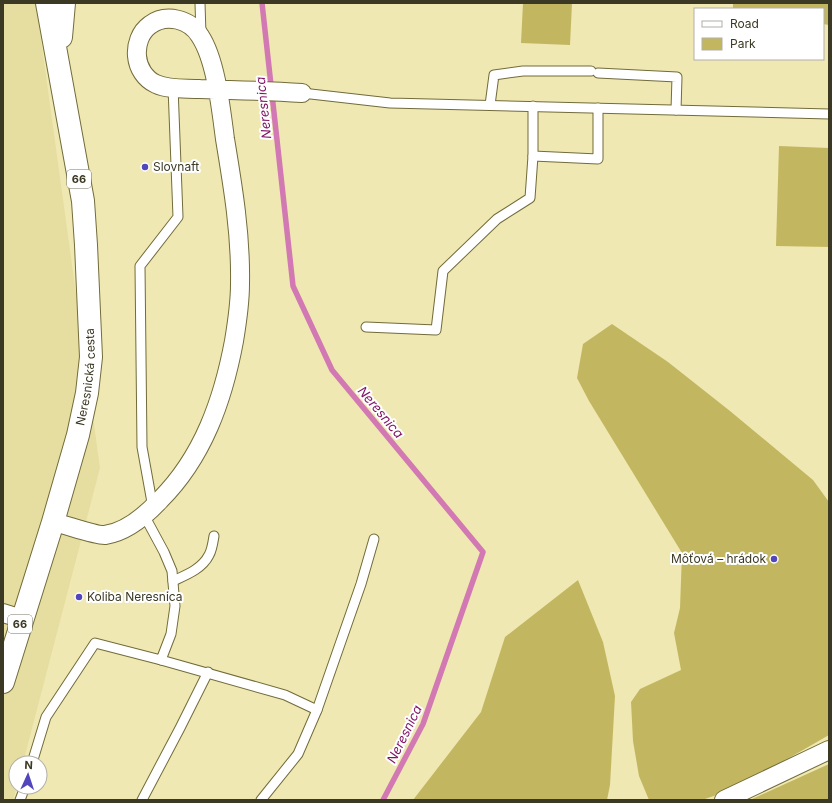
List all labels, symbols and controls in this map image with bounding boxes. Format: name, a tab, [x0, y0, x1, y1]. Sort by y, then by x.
legend	[694, 8, 824, 60]
text: Road	[730, 16, 759, 31]
text: Park	[730, 36, 756, 51]
water label: Neresnica	[252, 76, 274, 140]
place label: Slovnaft	[153, 159, 199, 174]
marker: Slovnaft	[140, 162, 150, 172]
road number: 66	[67, 170, 91, 188]
street label: Neresnická cesta	[72, 328, 98, 427]
water label: Neresnica	[355, 383, 407, 441]
place label: Môťová – hrádok	[671, 551, 766, 566]
marker: Môťová – hrádok	[769, 554, 779, 564]
place label: Koliba Neresnica	[87, 589, 183, 604]
marker: Koliba Neresnica	[74, 592, 84, 602]
road number: 66	[8, 615, 32, 633]
water label: Neresnica	[383, 702, 425, 766]
north arrow	[8, 755, 48, 795]
text: N	[24, 758, 33, 772]

